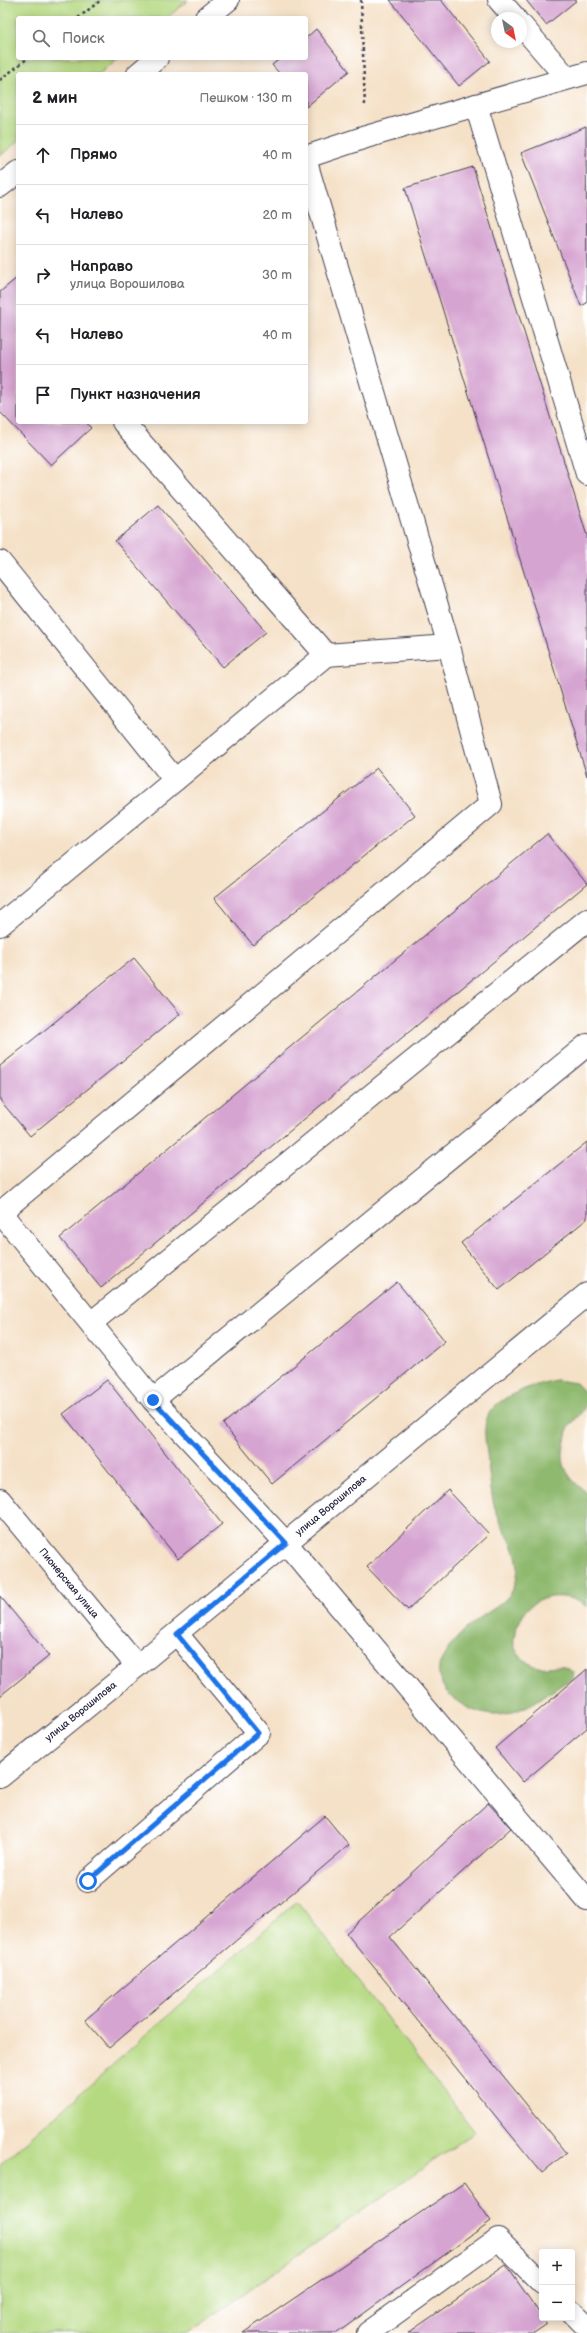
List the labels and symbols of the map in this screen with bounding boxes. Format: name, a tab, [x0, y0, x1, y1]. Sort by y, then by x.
north arrow	[491, 12, 527, 48]
route end	[144, 1391, 162, 1409]
street label: улица Ворошилова	[293, 1473, 369, 1538]
street label: Пионерская улица	[36, 1546, 101, 1621]
street label: улица Ворошилова	[43, 1679, 119, 1744]
route start	[79, 1872, 97, 1890]

